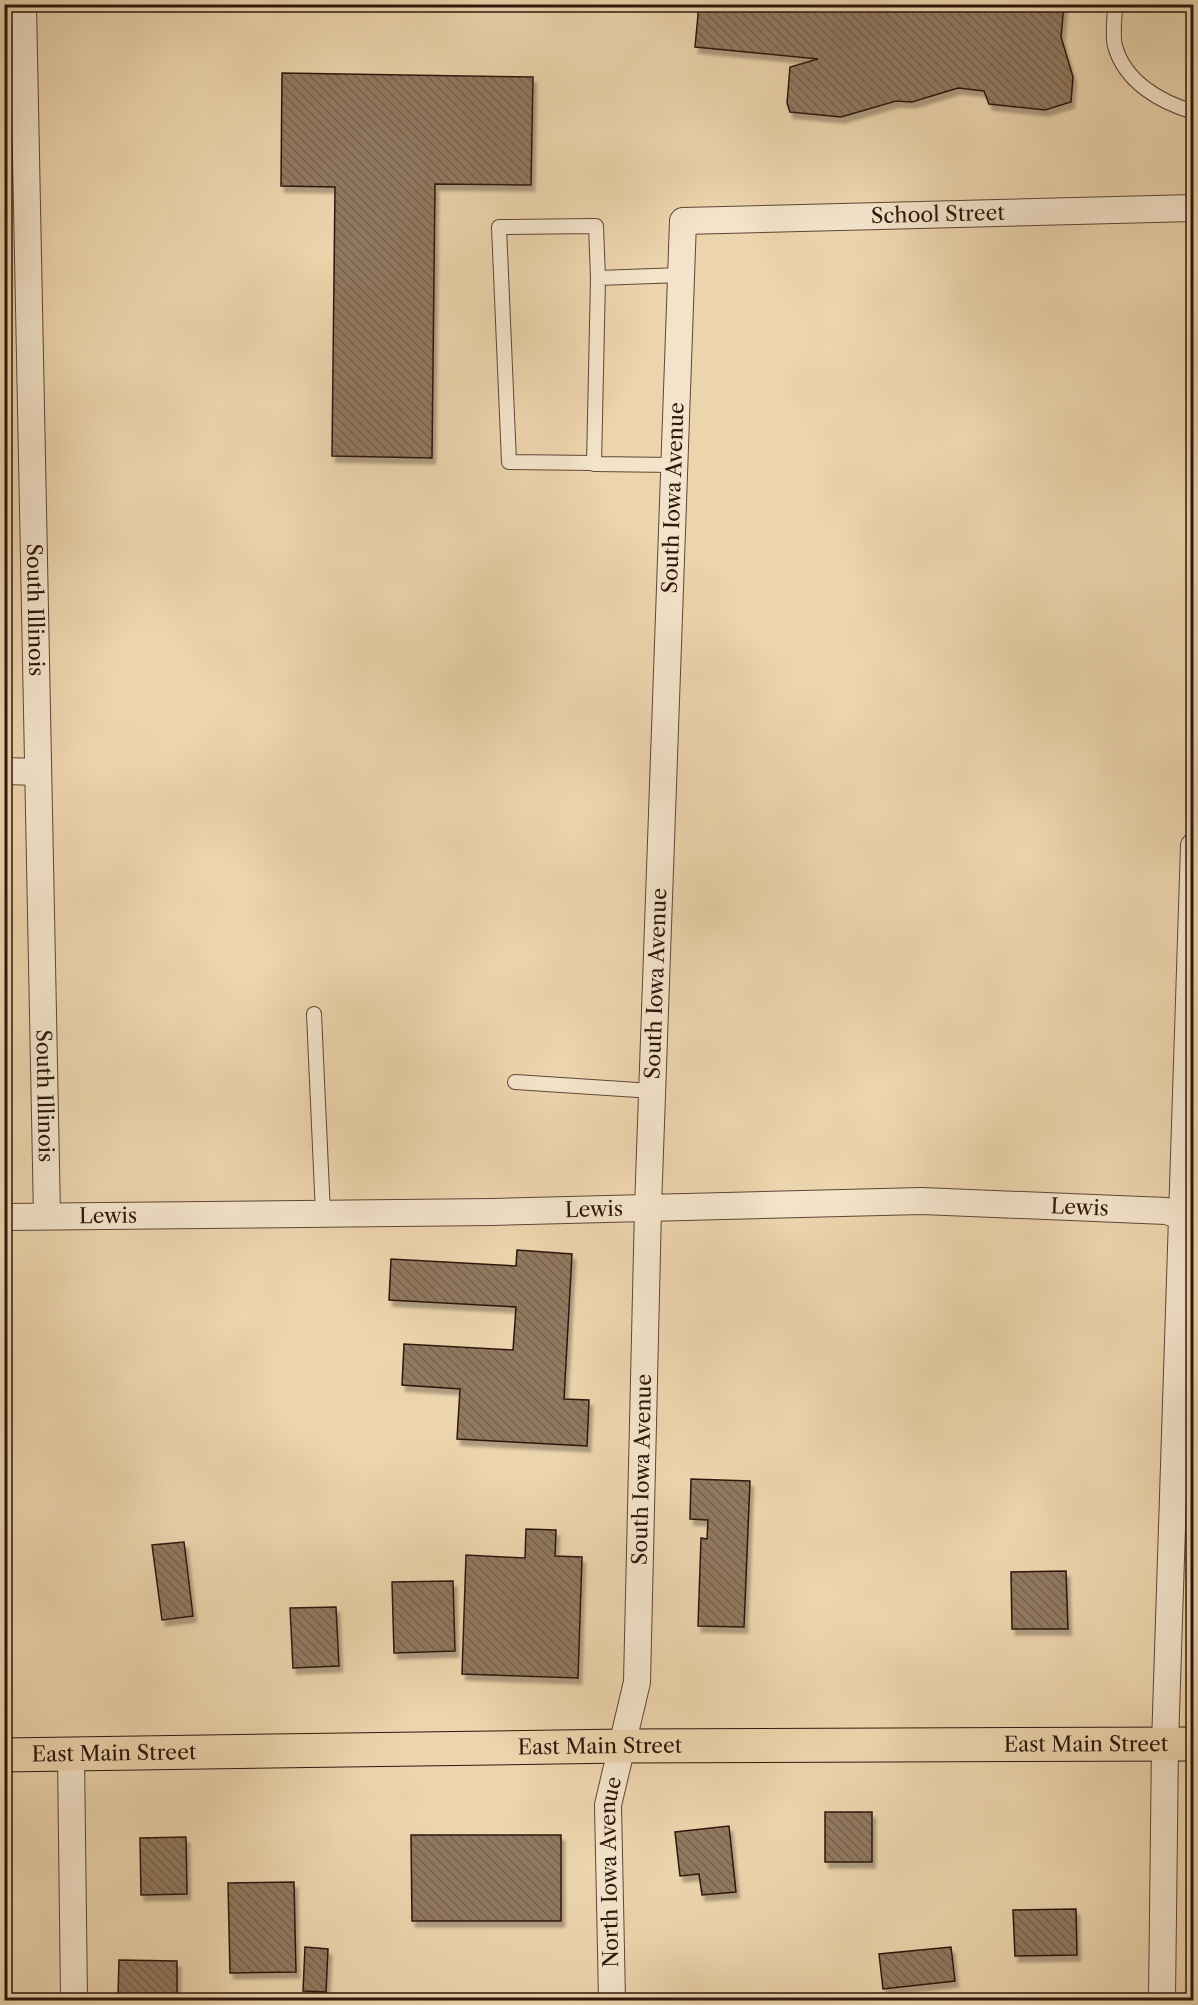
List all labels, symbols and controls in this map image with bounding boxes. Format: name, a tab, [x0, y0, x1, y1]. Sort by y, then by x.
street label: School Street	[870, 200, 1006, 228]
street label: South Iowa Avenue	[657, 402, 689, 594]
street label: South Illinois	[22, 543, 49, 677]
street label: South Iowa Avenue	[640, 888, 671, 1080]
street label: South Illinois	[31, 1029, 59, 1163]
street label: Lewis	[1050, 1193, 1109, 1221]
street label: Lewis	[565, 1196, 623, 1222]
street label: Lewis	[79, 1203, 137, 1228]
street label: South Iowa Avenue	[627, 1374, 656, 1565]
street label: East Main Street	[1004, 1731, 1169, 1757]
street label: East Main Street	[517, 1733, 683, 1760]
street label: East Main Street	[32, 1739, 197, 1767]
street label: North Iowa Avenue	[595, 1774, 626, 1968]

